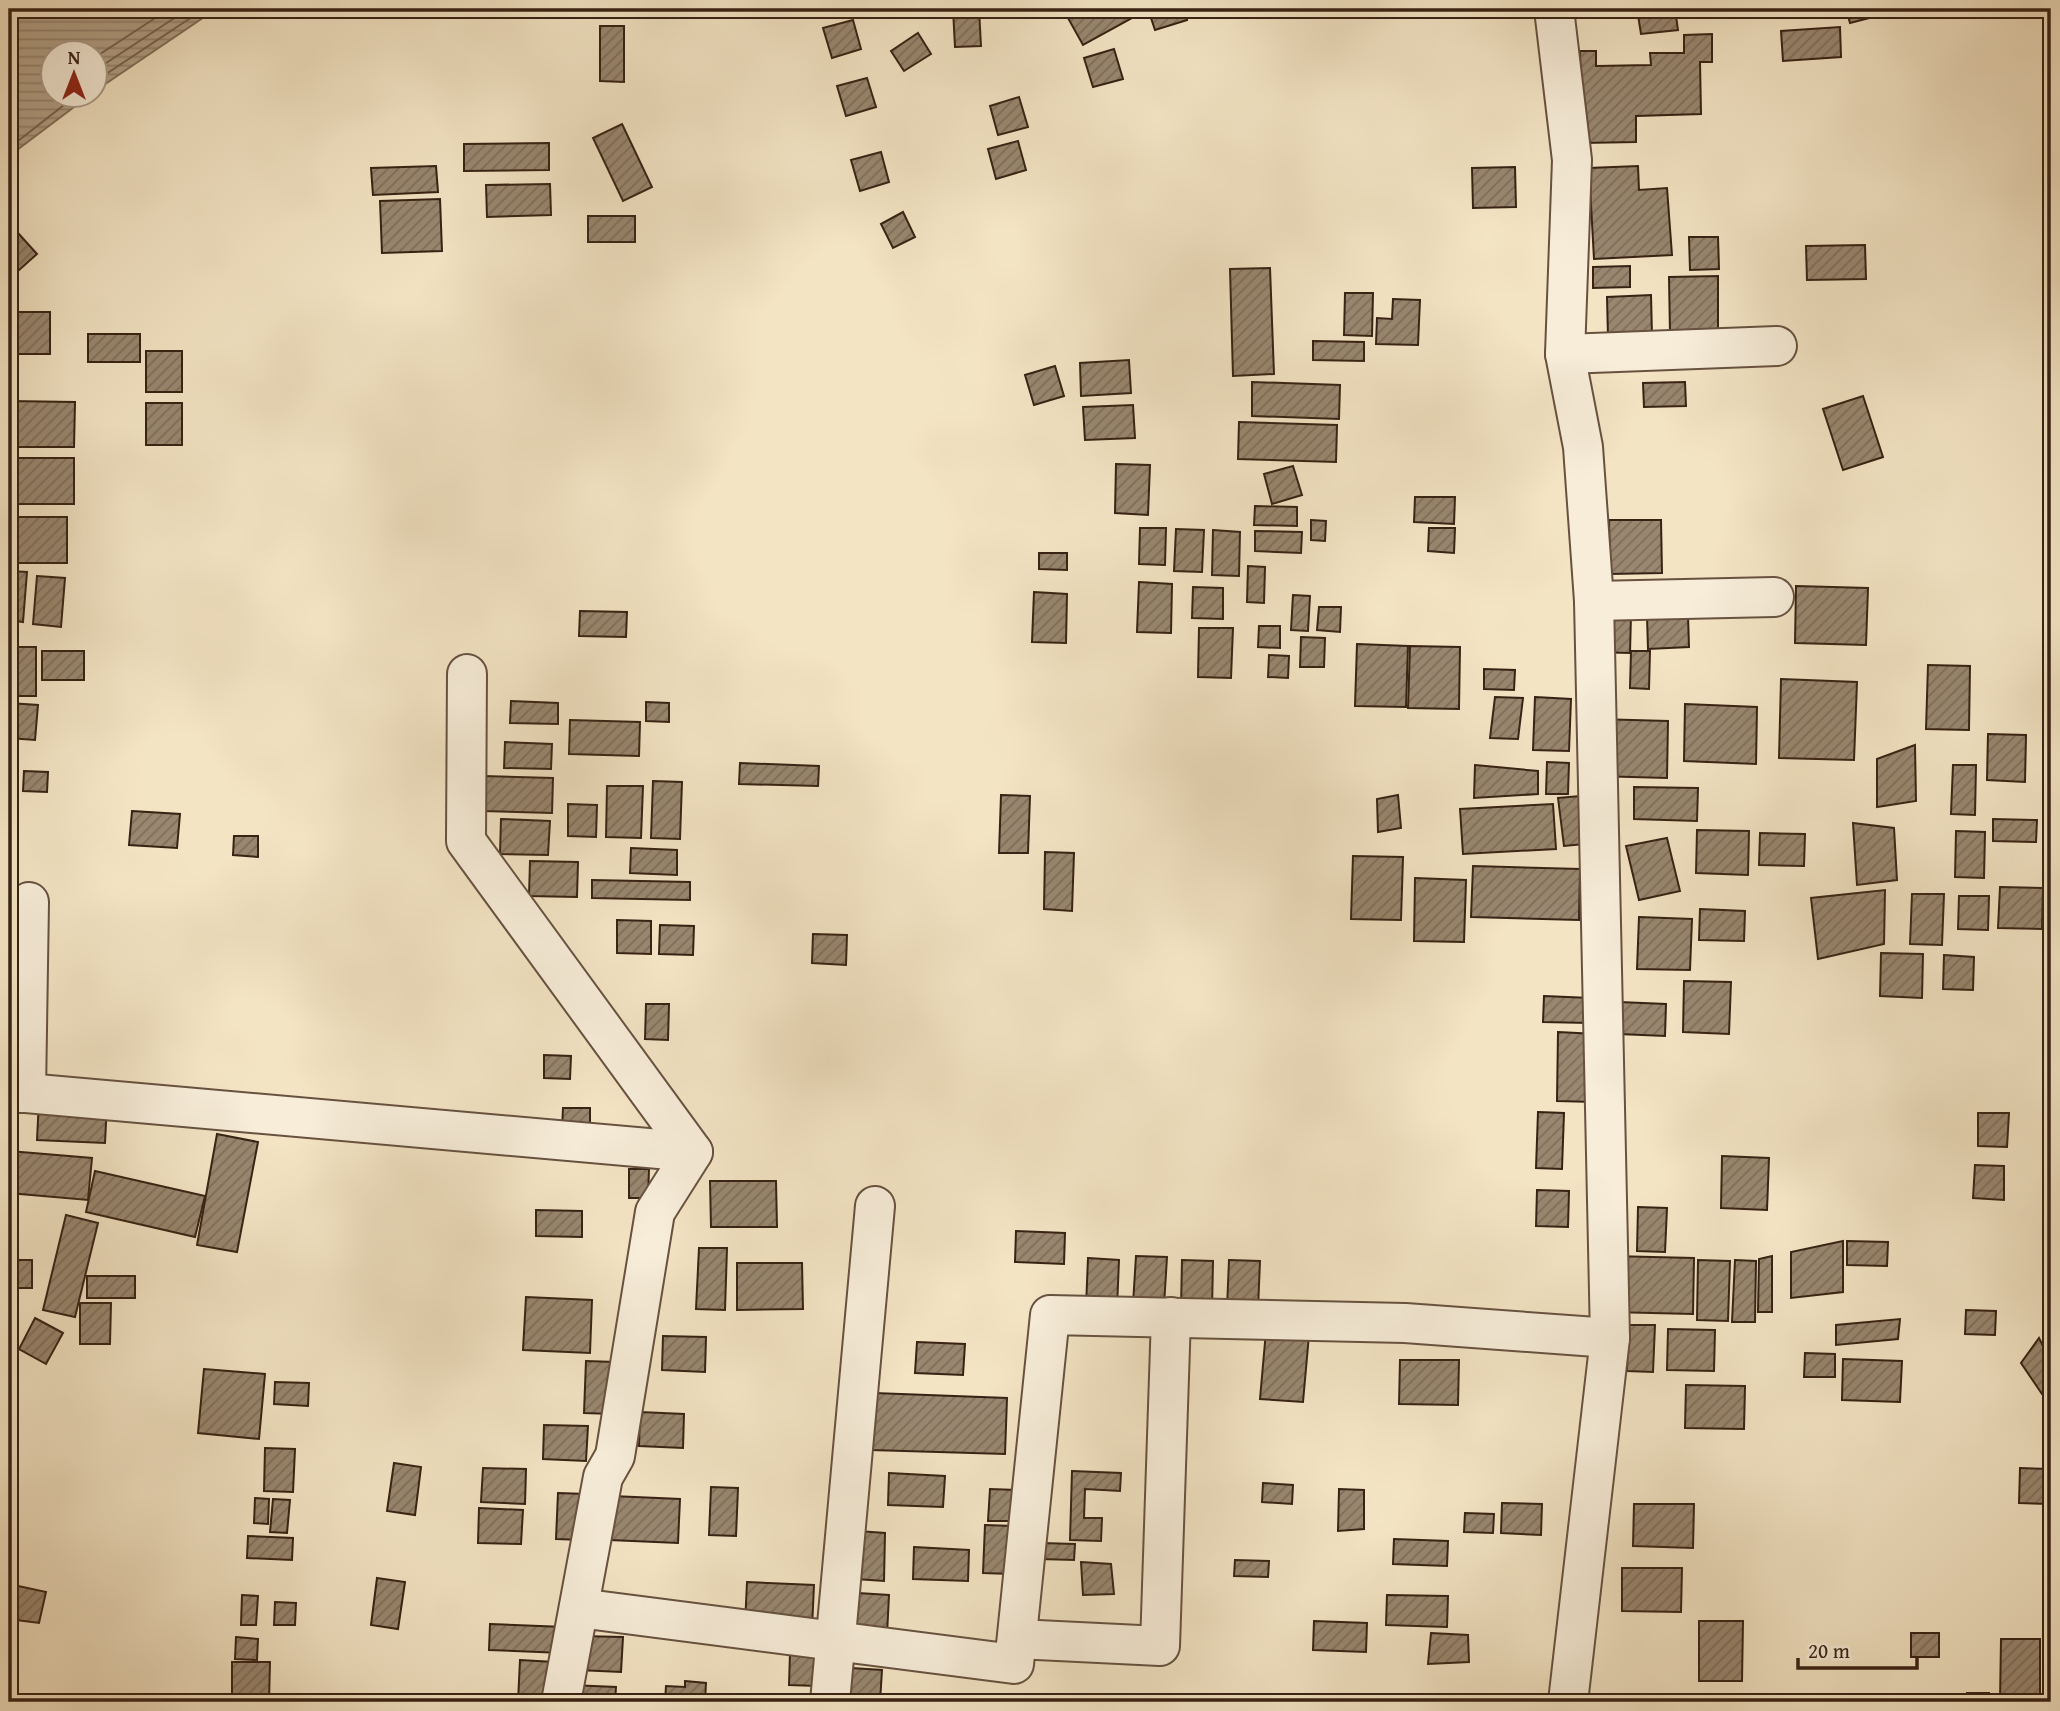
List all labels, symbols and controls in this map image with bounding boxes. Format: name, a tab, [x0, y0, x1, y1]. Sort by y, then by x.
north arrow	[38, 38, 108, 108]
text: N	[68, 43, 81, 71]
scale bar	[1798, 1627, 1916, 1671]
text: 20 m	[1808, 1635, 1850, 1666]

